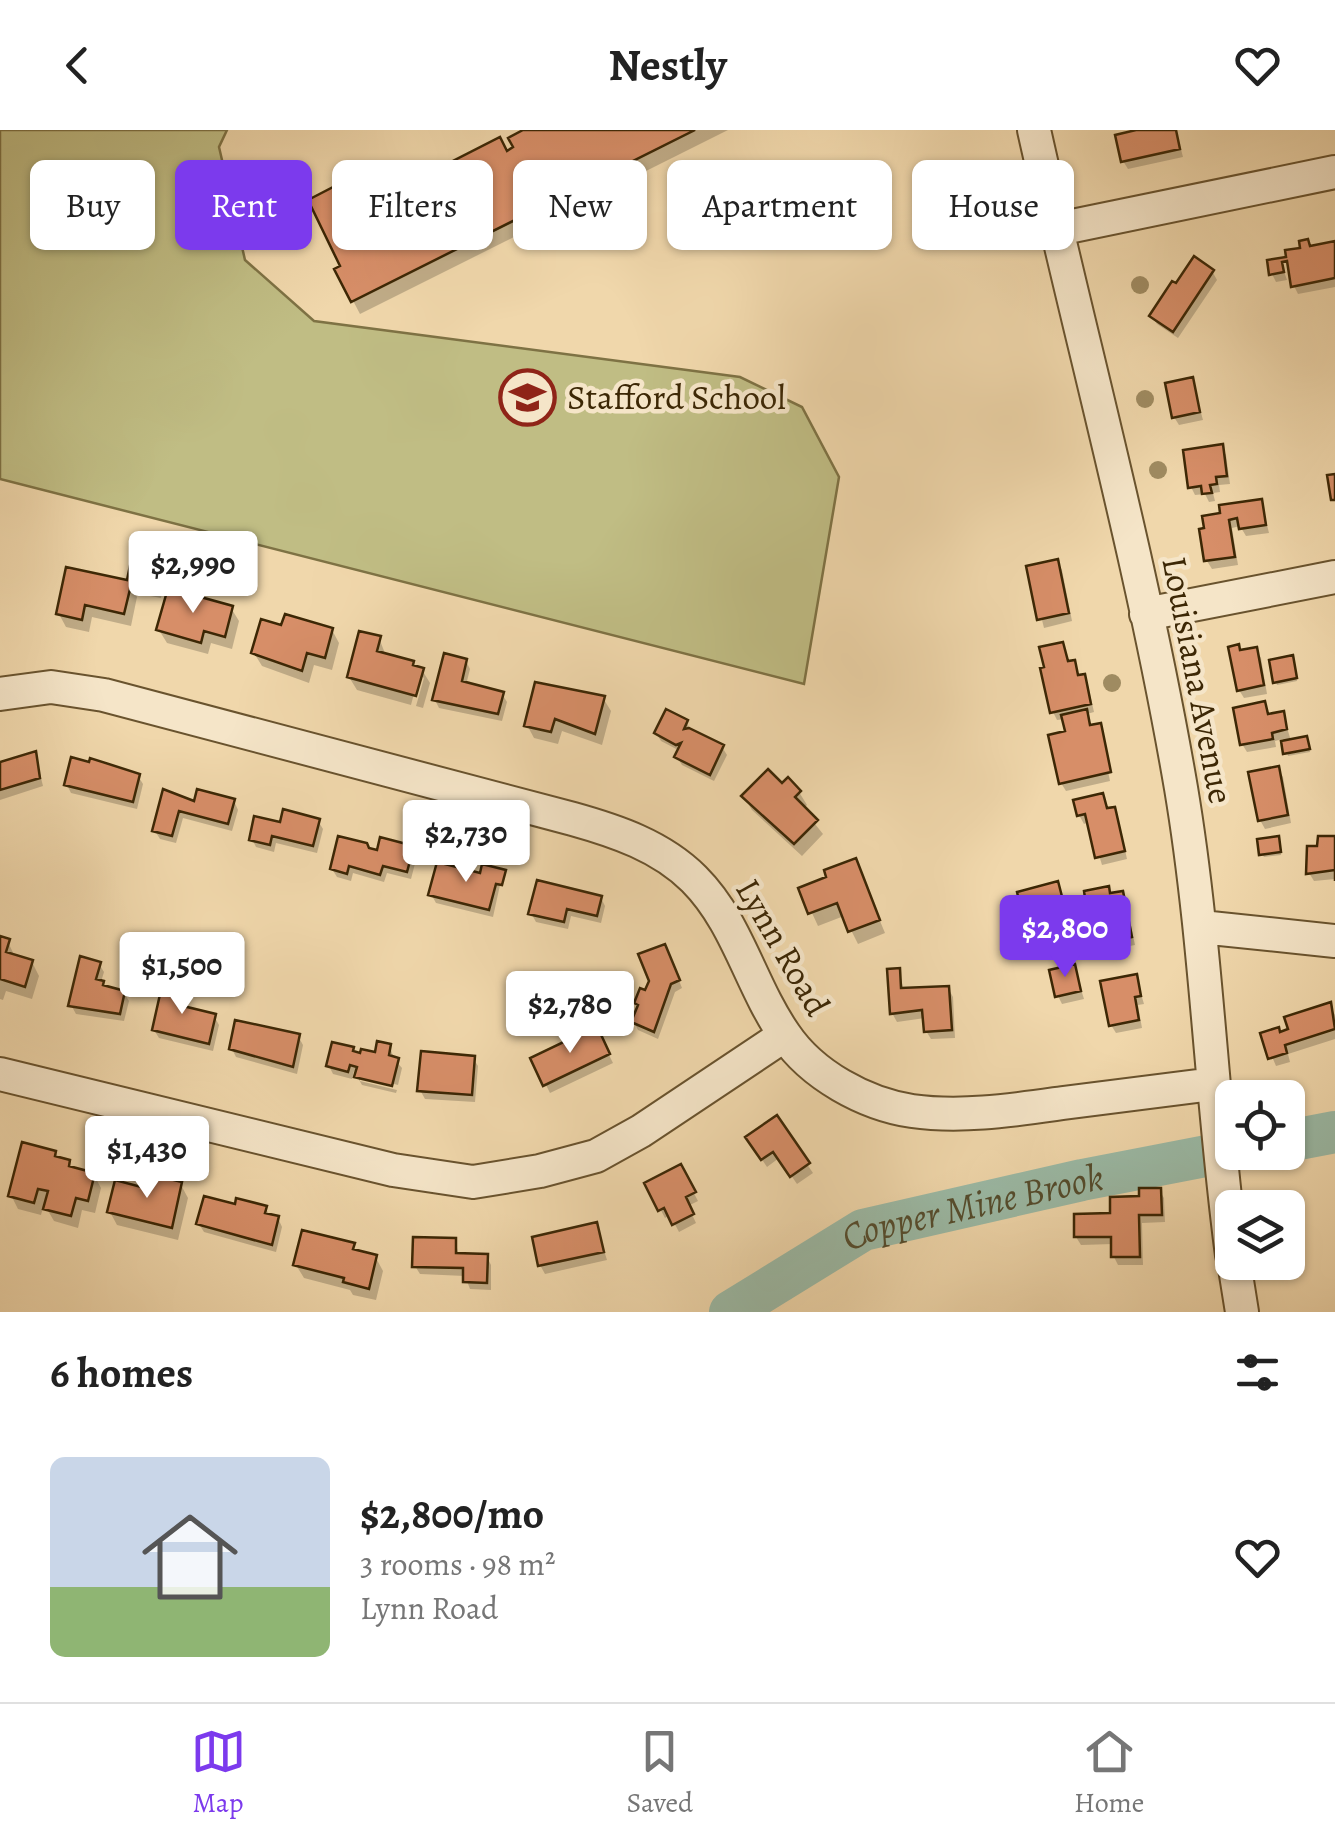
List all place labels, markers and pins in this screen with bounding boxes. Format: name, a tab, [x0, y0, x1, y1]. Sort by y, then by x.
school or university icon: Stafford School	[498, 367, 558, 427]
place label: Stafford School	[567, 373, 786, 421]
pin: $2,990	[112, 531, 274, 616]
pin: $2,730	[385, 800, 547, 885]
pin: $2,800	[984, 895, 1146, 980]
pin: $1,500	[101, 932, 263, 1017]
pin: $2,780	[489, 971, 651, 1056]
pin: $1,430	[66, 1116, 228, 1201]

